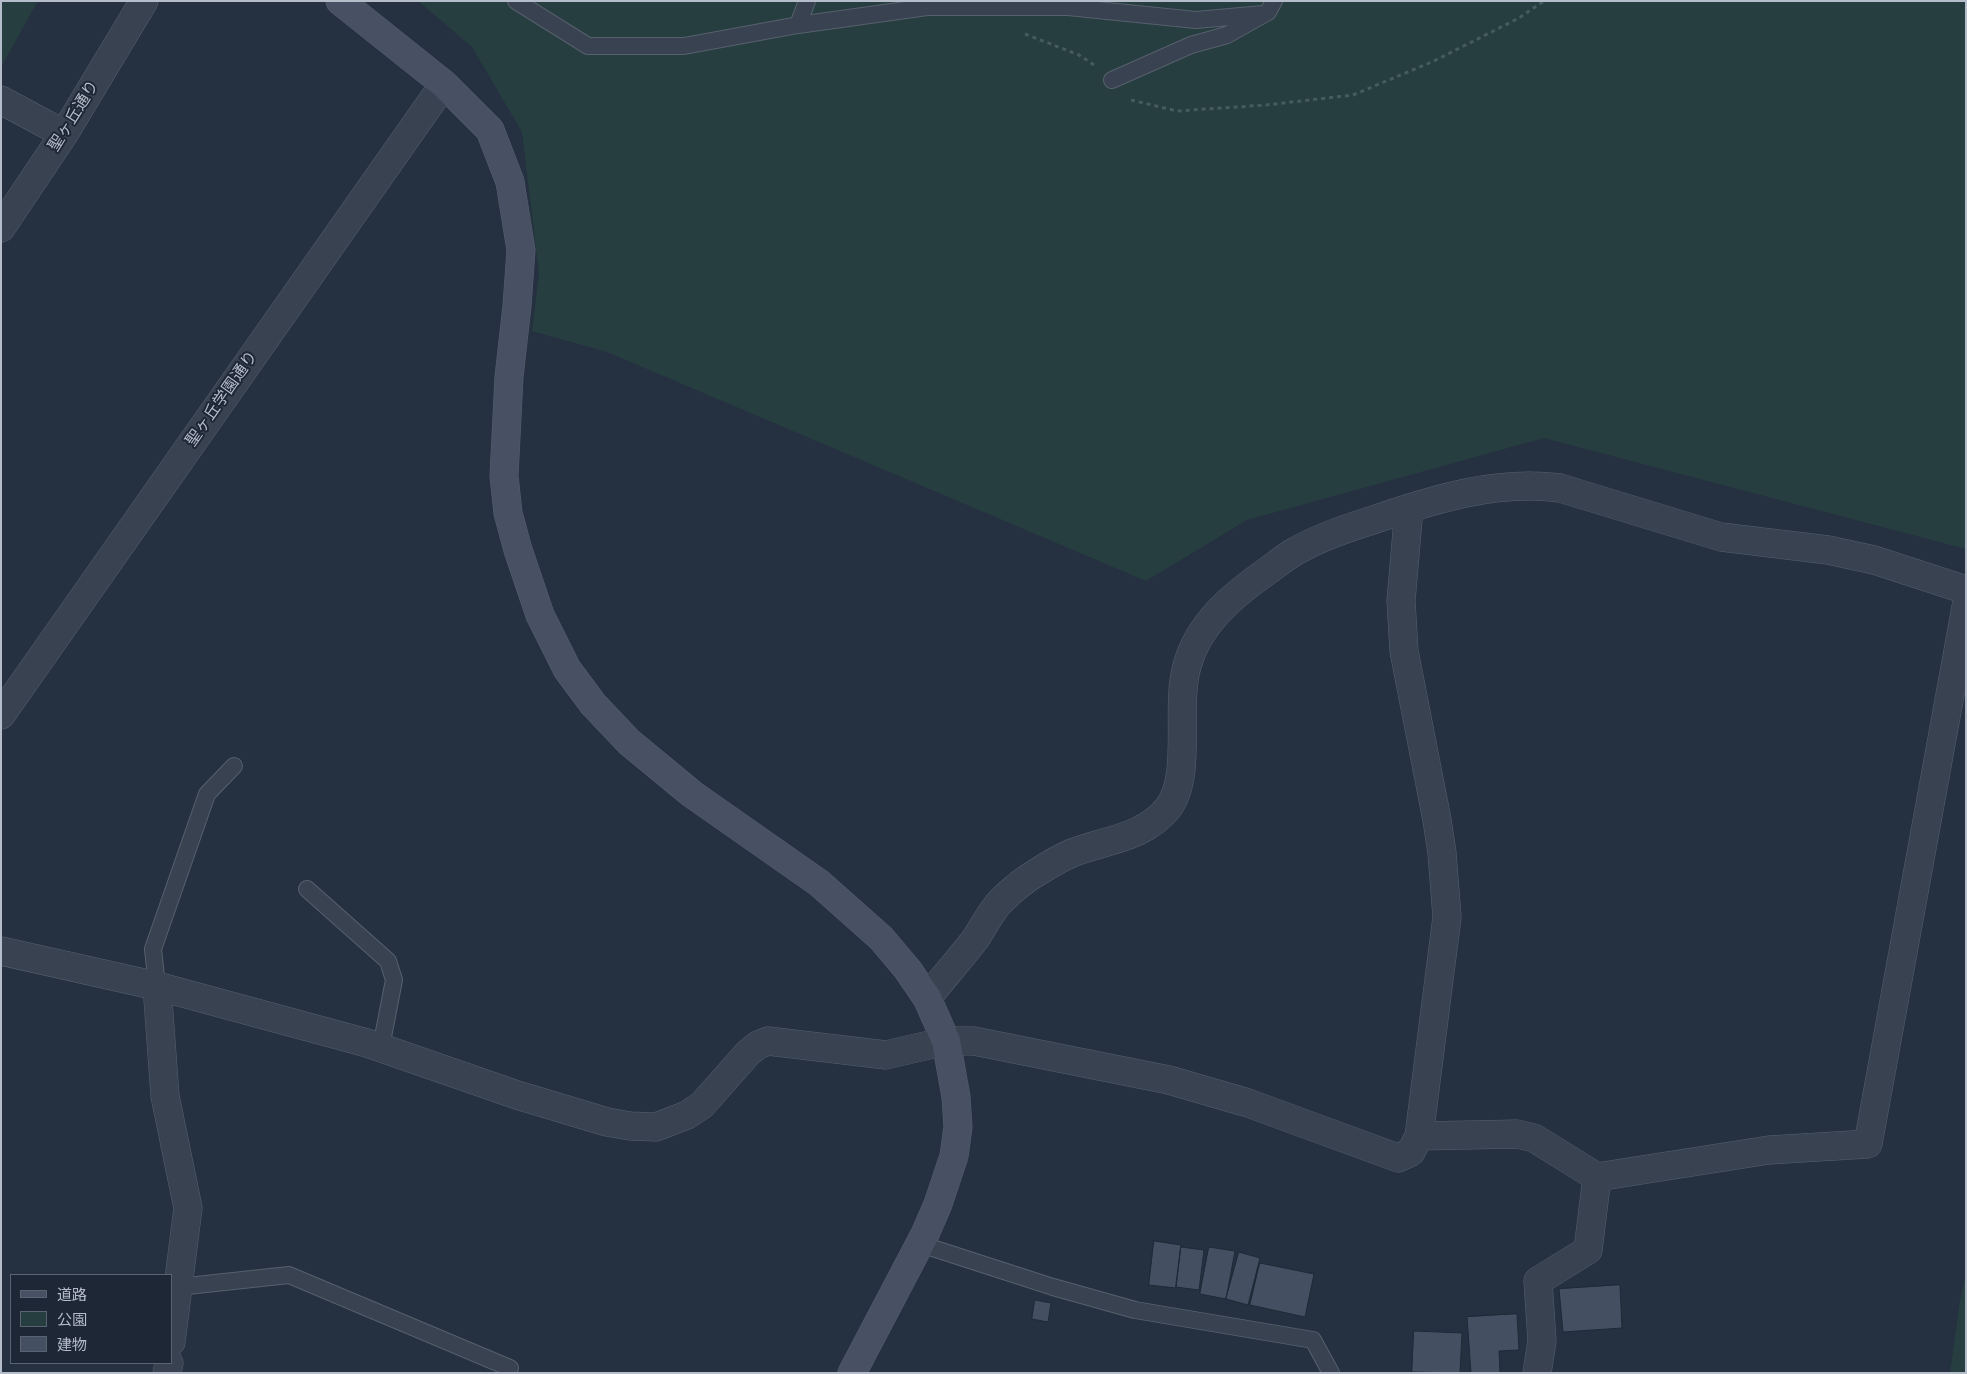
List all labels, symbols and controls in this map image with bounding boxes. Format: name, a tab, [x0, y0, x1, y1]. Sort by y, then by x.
street label: 聖ヶ丘通り	[45, 77, 103, 155]
street label: 聖ヶ丘学園通り	[182, 348, 262, 450]
legend	[10, 1274, 172, 1364]
text: 道路	[57, 1284, 87, 1305]
text: 公園	[57, 1309, 87, 1330]
text: 建物	[57, 1334, 87, 1355]

